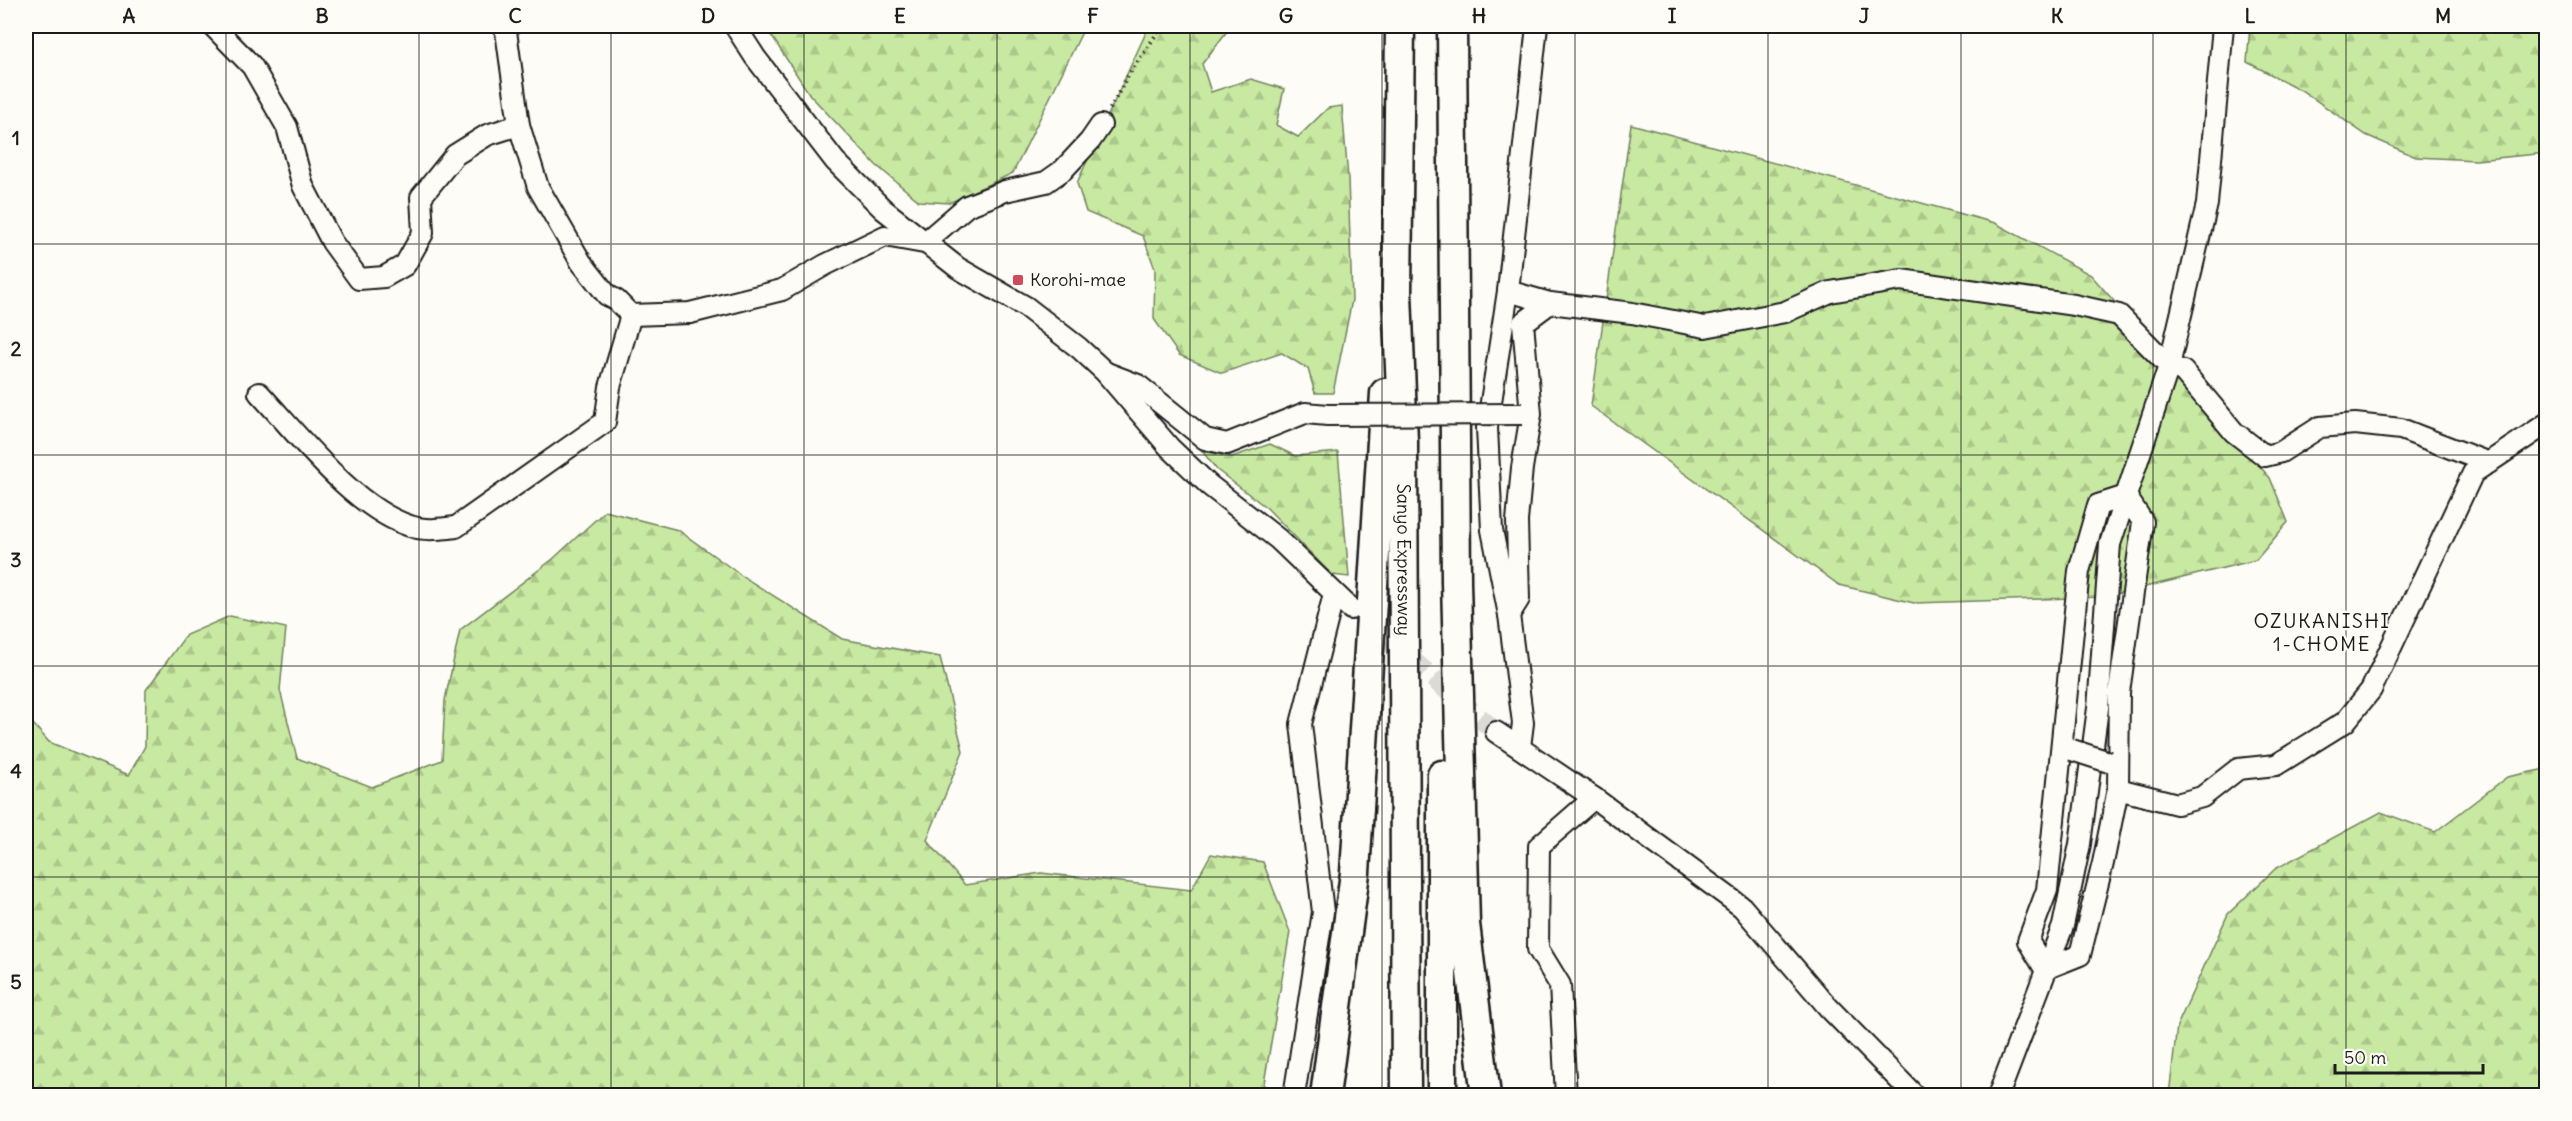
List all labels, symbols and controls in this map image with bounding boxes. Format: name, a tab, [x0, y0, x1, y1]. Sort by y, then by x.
text: A	[123, 3, 136, 28]
text: B	[315, 3, 329, 28]
text: C	[508, 3, 522, 28]
text: D	[701, 3, 715, 28]
text: E	[894, 3, 906, 28]
text: F	[1087, 3, 1099, 28]
text: G	[1279, 3, 1293, 28]
text: H	[1472, 3, 1486, 28]
text: I	[1668, 3, 1677, 28]
text: J	[1859, 3, 1870, 28]
text: K	[2051, 3, 2064, 28]
text: L	[2245, 3, 2256, 28]
text: M	[2435, 3, 2451, 28]
text: 1	[12, 125, 20, 150]
place label: Korohi-mae	[1030, 268, 1126, 291]
marker: Korohi-mae	[1011, 273, 1025, 287]
text: 2	[11, 336, 22, 361]
street label: Sanyo Expressway	[1392, 484, 1416, 636]
text: 3	[10, 547, 22, 572]
district label: OZUKANISHI 1-CHOME	[2253, 608, 2391, 656]
text: 4	[10, 758, 22, 783]
text: 5	[10, 969, 22, 994]
scale bar	[2335, 1037, 2484, 1075]
text: 50 m	[2344, 1046, 2386, 1069]

